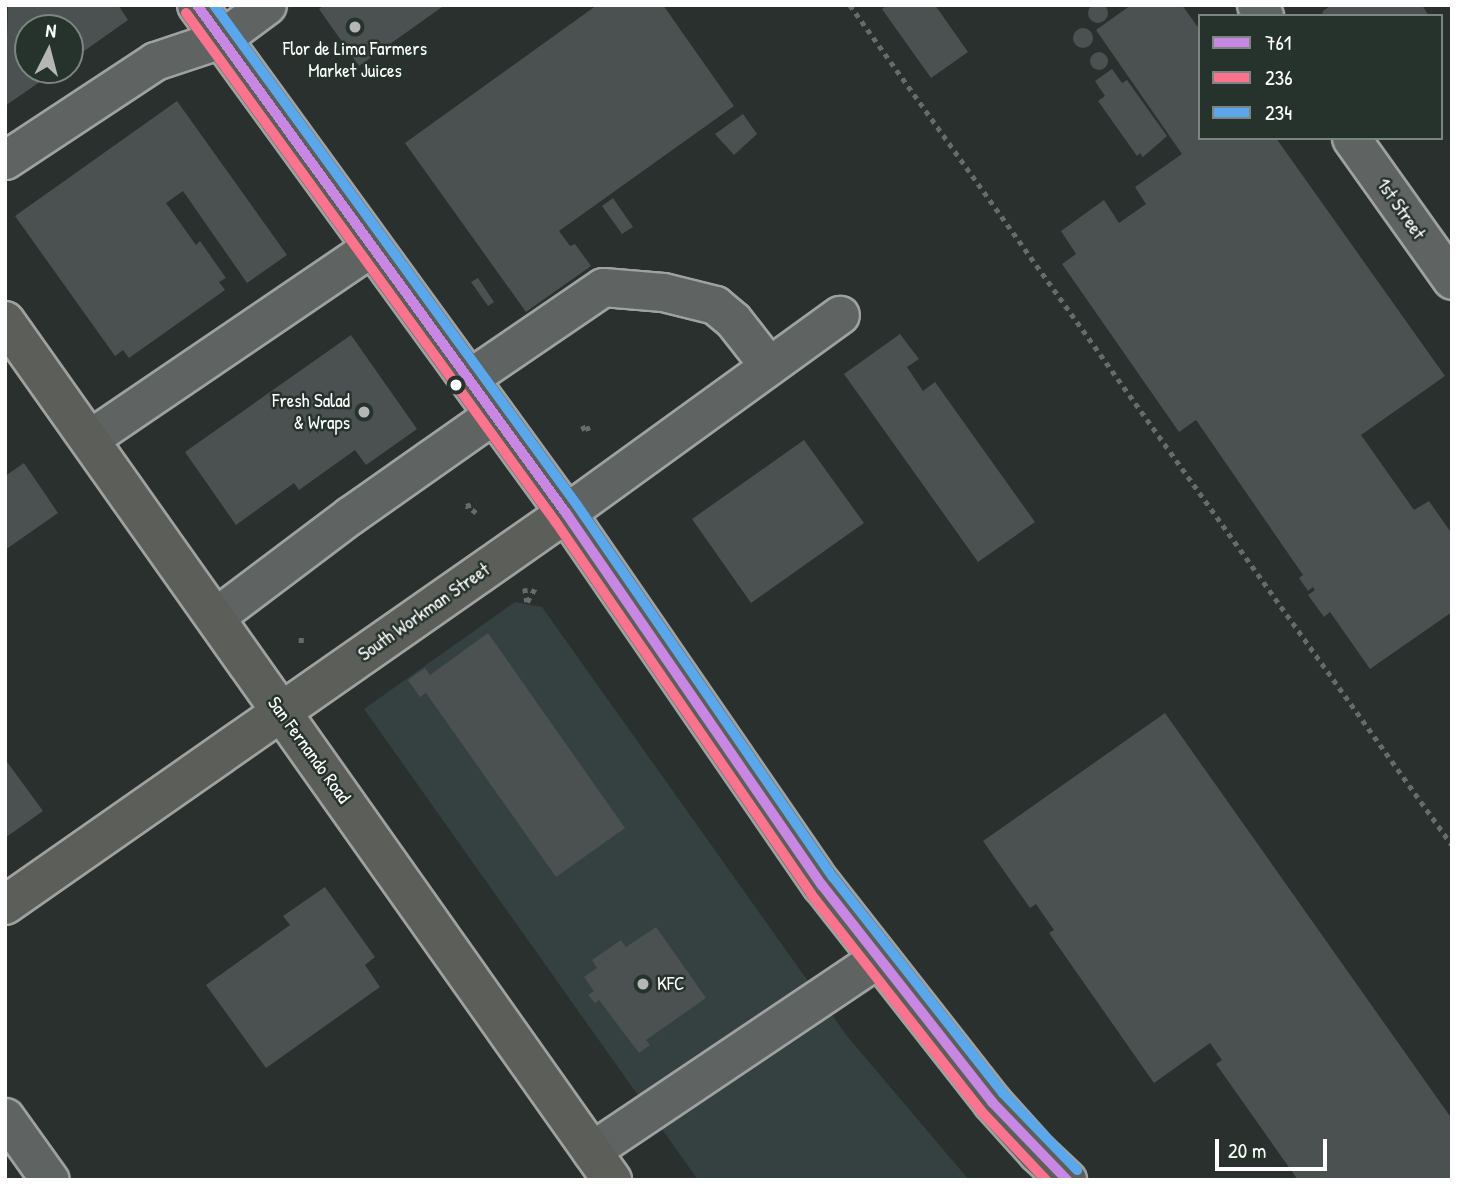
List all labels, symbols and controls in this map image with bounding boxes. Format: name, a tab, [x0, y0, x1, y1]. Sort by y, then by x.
north arrow	[14, 14, 84, 84]
legend	[1198, 14, 1443, 140]
text: N	[45, 17, 57, 44]
marker: Flor de Lima Farmers Market Juices	[347, 19, 363, 35]
text: 761	[1265, 28, 1291, 57]
place label: Flor de Lima Farmers Market Juices	[283, 38, 427, 82]
text: 236	[1265, 63, 1293, 92]
text: 234	[1265, 98, 1292, 127]
street label: 1st Street	[1372, 174, 1430, 244]
unlabelled marker	[449, 378, 463, 392]
place label: Fresh Salad & Wraps	[272, 390, 350, 434]
marker: Fresh Salad & Wraps	[356, 404, 372, 420]
street label: South Workman Street	[354, 558, 494, 666]
street label: San Fernando Road	[263, 692, 355, 808]
place label: KFC	[657, 973, 684, 995]
marker: KFC	[635, 976, 651, 992]
scale bar	[1219, 1126, 1331, 1170]
text: 20 m	[1228, 1136, 1266, 1165]

